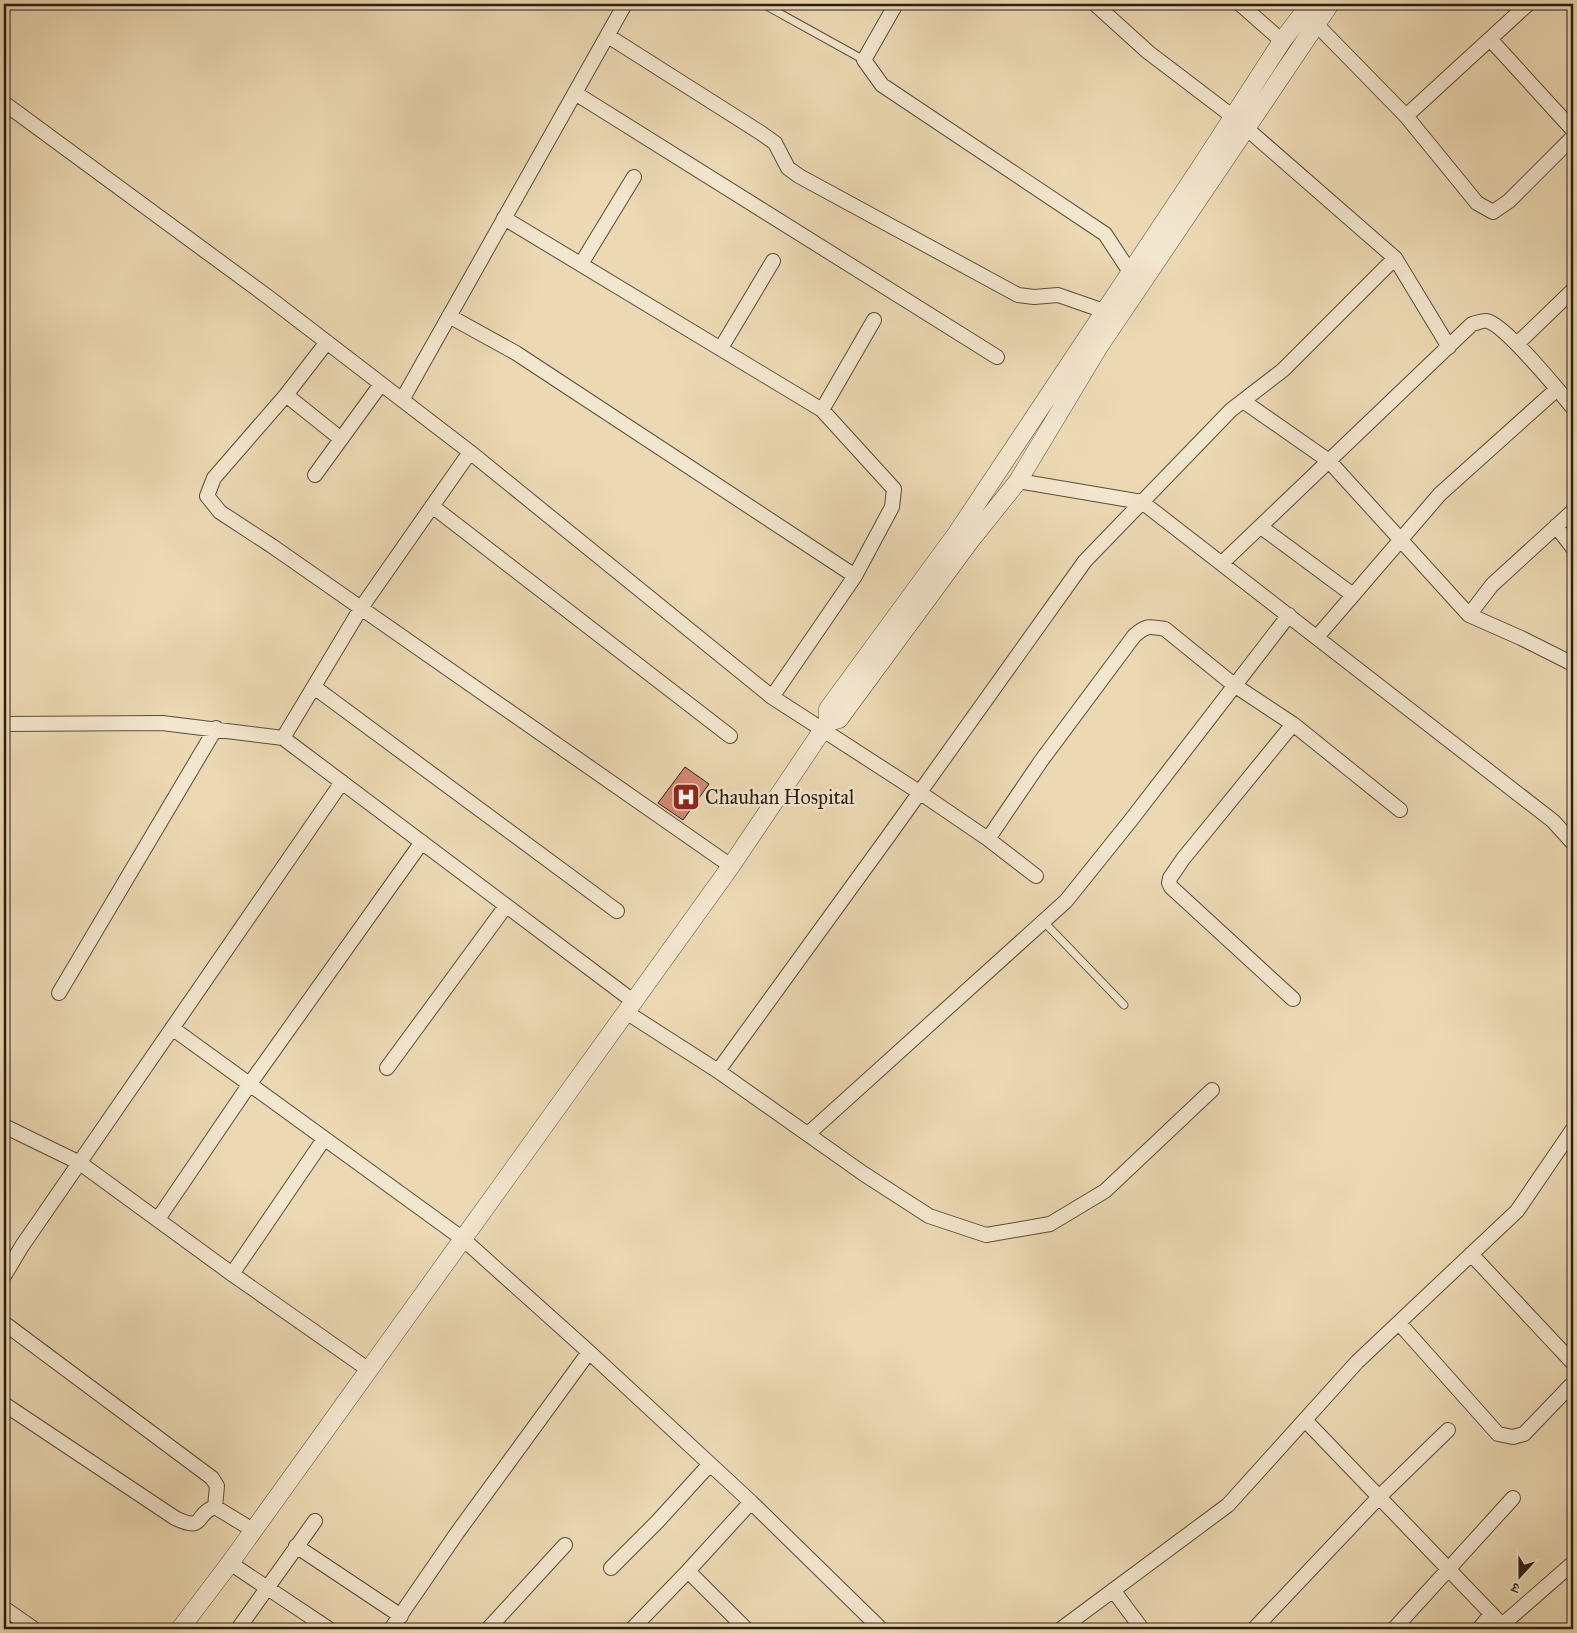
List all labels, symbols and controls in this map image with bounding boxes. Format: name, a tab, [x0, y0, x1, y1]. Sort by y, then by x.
hospital icon: Chauhan Hospital	[671, 782, 701, 812]
place label: Chauhan Hospital	[705, 785, 855, 809]
north arrow	[1494, 1550, 1544, 1600]
text: उ	[1508, 1578, 1523, 1597]

